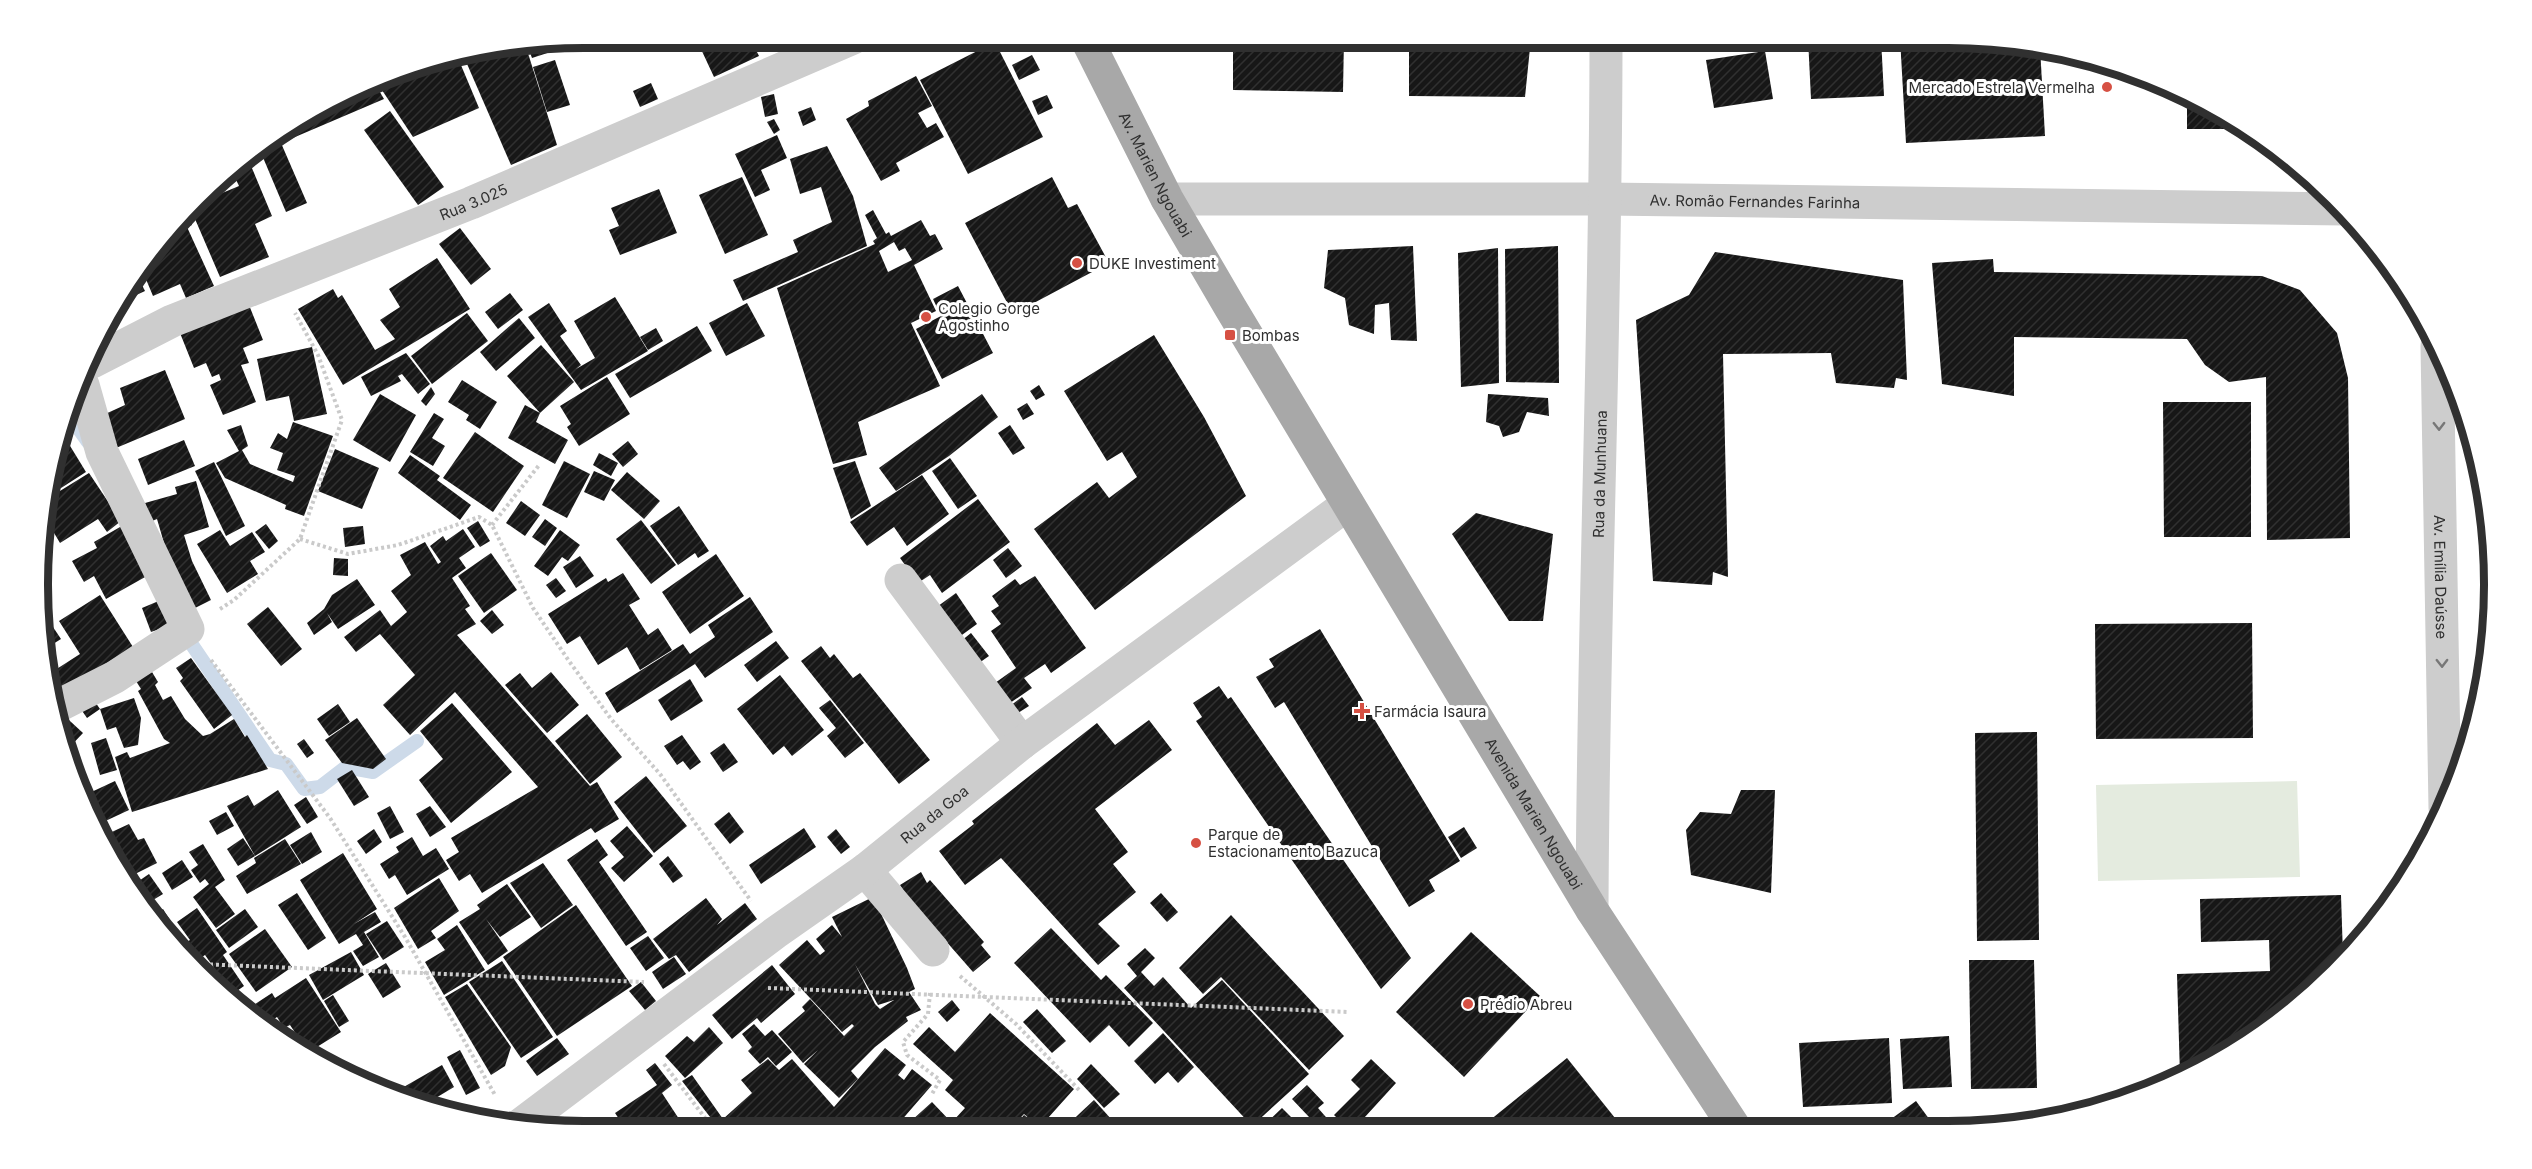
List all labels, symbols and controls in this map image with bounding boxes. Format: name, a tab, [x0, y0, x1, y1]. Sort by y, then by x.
place label: Mercado Estrela Vermelha	[1908, 78, 2095, 97]
marker: Mercado Estrela Vermelha	[2100, 80, 2114, 94]
street label: Av. Marien Ngouabi	[1115, 108, 1196, 240]
street label: Rua 3.025	[437, 179, 510, 224]
street label: Av. Romão Fernandes Farinha	[1650, 190, 1860, 212]
place label: DUKE Investiment	[1089, 254, 1216, 273]
marker: DUKE Investiment	[1070, 256, 1084, 270]
place label: Colegio Gorge Agostinho	[938, 299, 1040, 335]
marker: Colegio Gorge Agostinho	[919, 310, 933, 324]
place label: Bombas	[1242, 326, 1300, 345]
marker: Bombas	[1223, 328, 1237, 342]
street label: Rua da Munhuana	[1588, 410, 1610, 538]
one-way arrow	[2433, 421, 2445, 430]
street label: Av. Emília Daússe	[2430, 515, 2452, 639]
one-way arrow	[2436, 658, 2449, 667]
place label: Farmácia Isaura	[1374, 702, 1487, 721]
marker: Farmácia Isaura	[1355, 704, 1369, 718]
street label: Avenida Marien Ngouabi	[1481, 734, 1587, 893]
street label: Rua da Goa	[896, 781, 972, 847]
place label: Parque de Estacionamento Bazuca	[1208, 825, 1378, 861]
marker: Parque de Estacionamento Bazuca	[1189, 836, 1203, 850]
place label: Prédio Abreu	[1480, 995, 1572, 1014]
marker: Prédio Abreu	[1461, 997, 1475, 1011]

